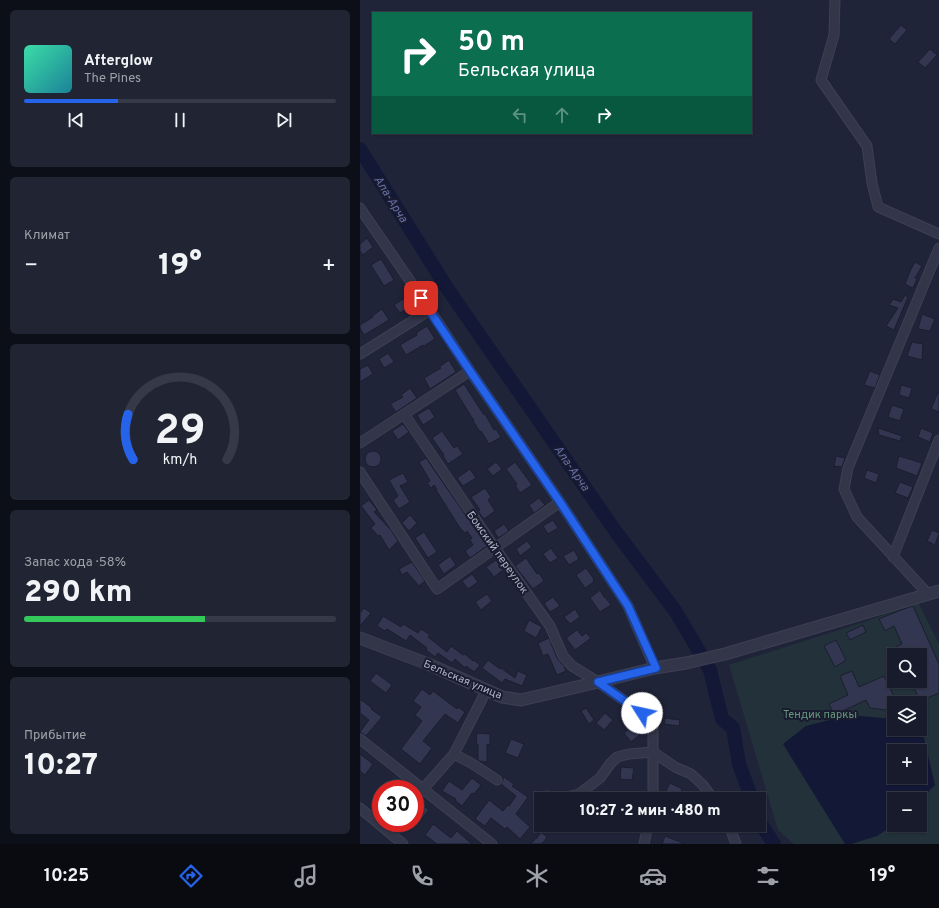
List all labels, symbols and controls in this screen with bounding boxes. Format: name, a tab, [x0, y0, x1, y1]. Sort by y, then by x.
text: 50 m	[458, 25, 525, 61]
icon: right	[392, 28, 444, 80]
text: Afterglow	[84, 52, 153, 71]
text: Бельская улица	[458, 60, 595, 83]
text: The Pines	[84, 71, 141, 87]
icon: left	[509, 104, 531, 126]
icon: ahead	[551, 104, 573, 126]
icon: right	[593, 104, 615, 126]
icon: previous	[65, 109, 87, 131]
icon: pause	[169, 109, 191, 131]
icon: next	[273, 109, 295, 131]
water label: Ала-Арча	[369, 173, 411, 227]
text: Климат	[24, 228, 70, 244]
text: 19°	[158, 248, 202, 285]
text: −	[24, 253, 38, 280]
text: +	[322, 253, 336, 280]
pin	[404, 281, 438, 315]
icon: arrive	[410, 287, 432, 309]
text: 29	[155, 406, 206, 459]
water label: Ала-Арча	[550, 443, 593, 495]
text: km/h	[163, 451, 197, 469]
street label: Бомский переулок	[463, 508, 531, 597]
text: Запас хода · 58%	[24, 555, 126, 571]
text: 290 km	[24, 575, 132, 612]
map controls	[887, 648, 927, 832]
button: search	[887, 648, 927, 688]
street label: Бельская улица	[421, 657, 504, 703]
position arrow	[621, 692, 663, 734]
button: layers	[887, 696, 927, 736]
park label: Тендик паркы	[783, 708, 857, 722]
text: Прибытие	[24, 728, 86, 744]
button: +	[887, 744, 927, 784]
text: 10:27	[24, 748, 98, 785]
speed limit sign: 30	[372, 780, 424, 832]
button: −	[887, 792, 927, 832]
text: 10:27 · 2 мин · 480 m	[579, 802, 721, 821]
icon: directions	[177, 862, 205, 890]
icon: music	[292, 862, 320, 890]
icon: phone	[408, 862, 436, 890]
icon: climate	[523, 862, 551, 890]
icon: car	[639, 862, 667, 890]
icon: filters	[754, 862, 782, 890]
text: 10:25	[44, 865, 89, 888]
text: 19°	[869, 865, 895, 888]

